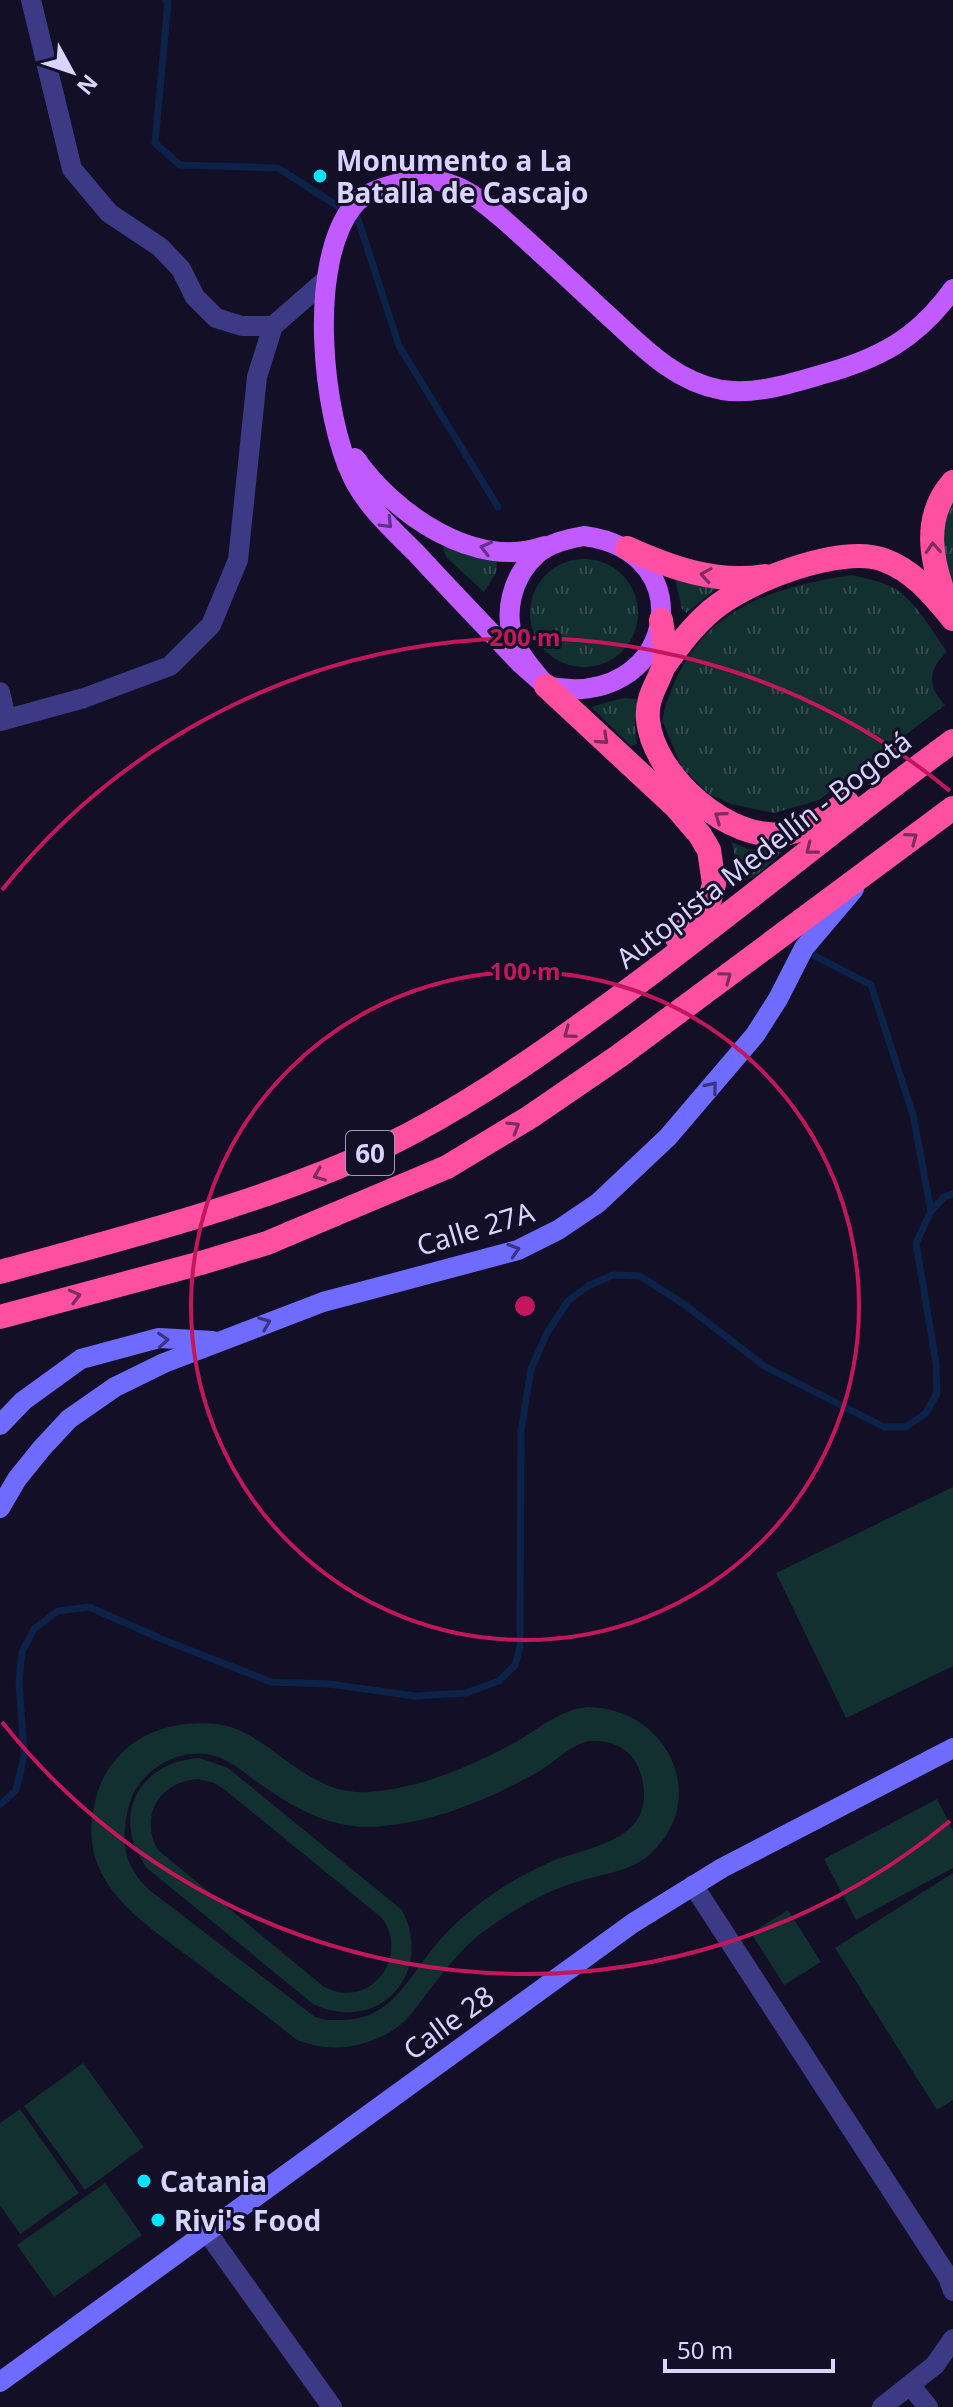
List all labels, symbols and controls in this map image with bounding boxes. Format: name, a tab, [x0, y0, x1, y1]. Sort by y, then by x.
north arrow	[32, 32, 112, 112]
text: N	[71, 69, 105, 102]
place label: Monumento a La Batalla de Cascajo	[336, 141, 589, 211]
marker: Monumento a La Batalla de Cascajo	[311, 167, 329, 185]
one-way arrow	[378, 514, 392, 529]
one-way arrow	[479, 541, 493, 558]
one-way arrow	[924, 542, 941, 555]
one-way arrow	[699, 567, 713, 584]
text: 200 m	[490, 620, 560, 653]
street label: Autopista Medellín - Bogotá	[607, 722, 919, 976]
one-way arrow	[594, 730, 608, 745]
one-way arrow	[714, 812, 728, 826]
one-way arrow	[903, 834, 918, 848]
one-way arrow	[805, 840, 820, 854]
text: 100 m	[490, 954, 560, 987]
one-way arrow	[717, 972, 732, 986]
one-way arrow	[563, 1024, 578, 1038]
one-way arrow	[702, 1082, 717, 1096]
one-way arrow	[505, 1121, 520, 1137]
road number: 60	[346, 1131, 394, 1175]
one-way arrow	[313, 1165, 327, 1182]
street label: Calle 27A	[412, 1192, 538, 1264]
one-way arrow	[506, 1243, 520, 1259]
one-way arrow	[68, 1289, 82, 1306]
centre of rings	[511, 1292, 539, 1320]
one-way arrow	[257, 1317, 271, 1333]
one-way arrow	[158, 1331, 170, 1348]
street label: Calle 28	[395, 1976, 501, 2068]
place label: Catania	[160, 2162, 267, 2200]
marker: Catania	[135, 2172, 153, 2190]
place label: Rivi's Food	[174, 2201, 321, 2239]
marker: Rivi's Food	[149, 2211, 167, 2229]
scale bar	[665, 2323, 833, 2373]
text: 50 m	[677, 2333, 733, 2366]

